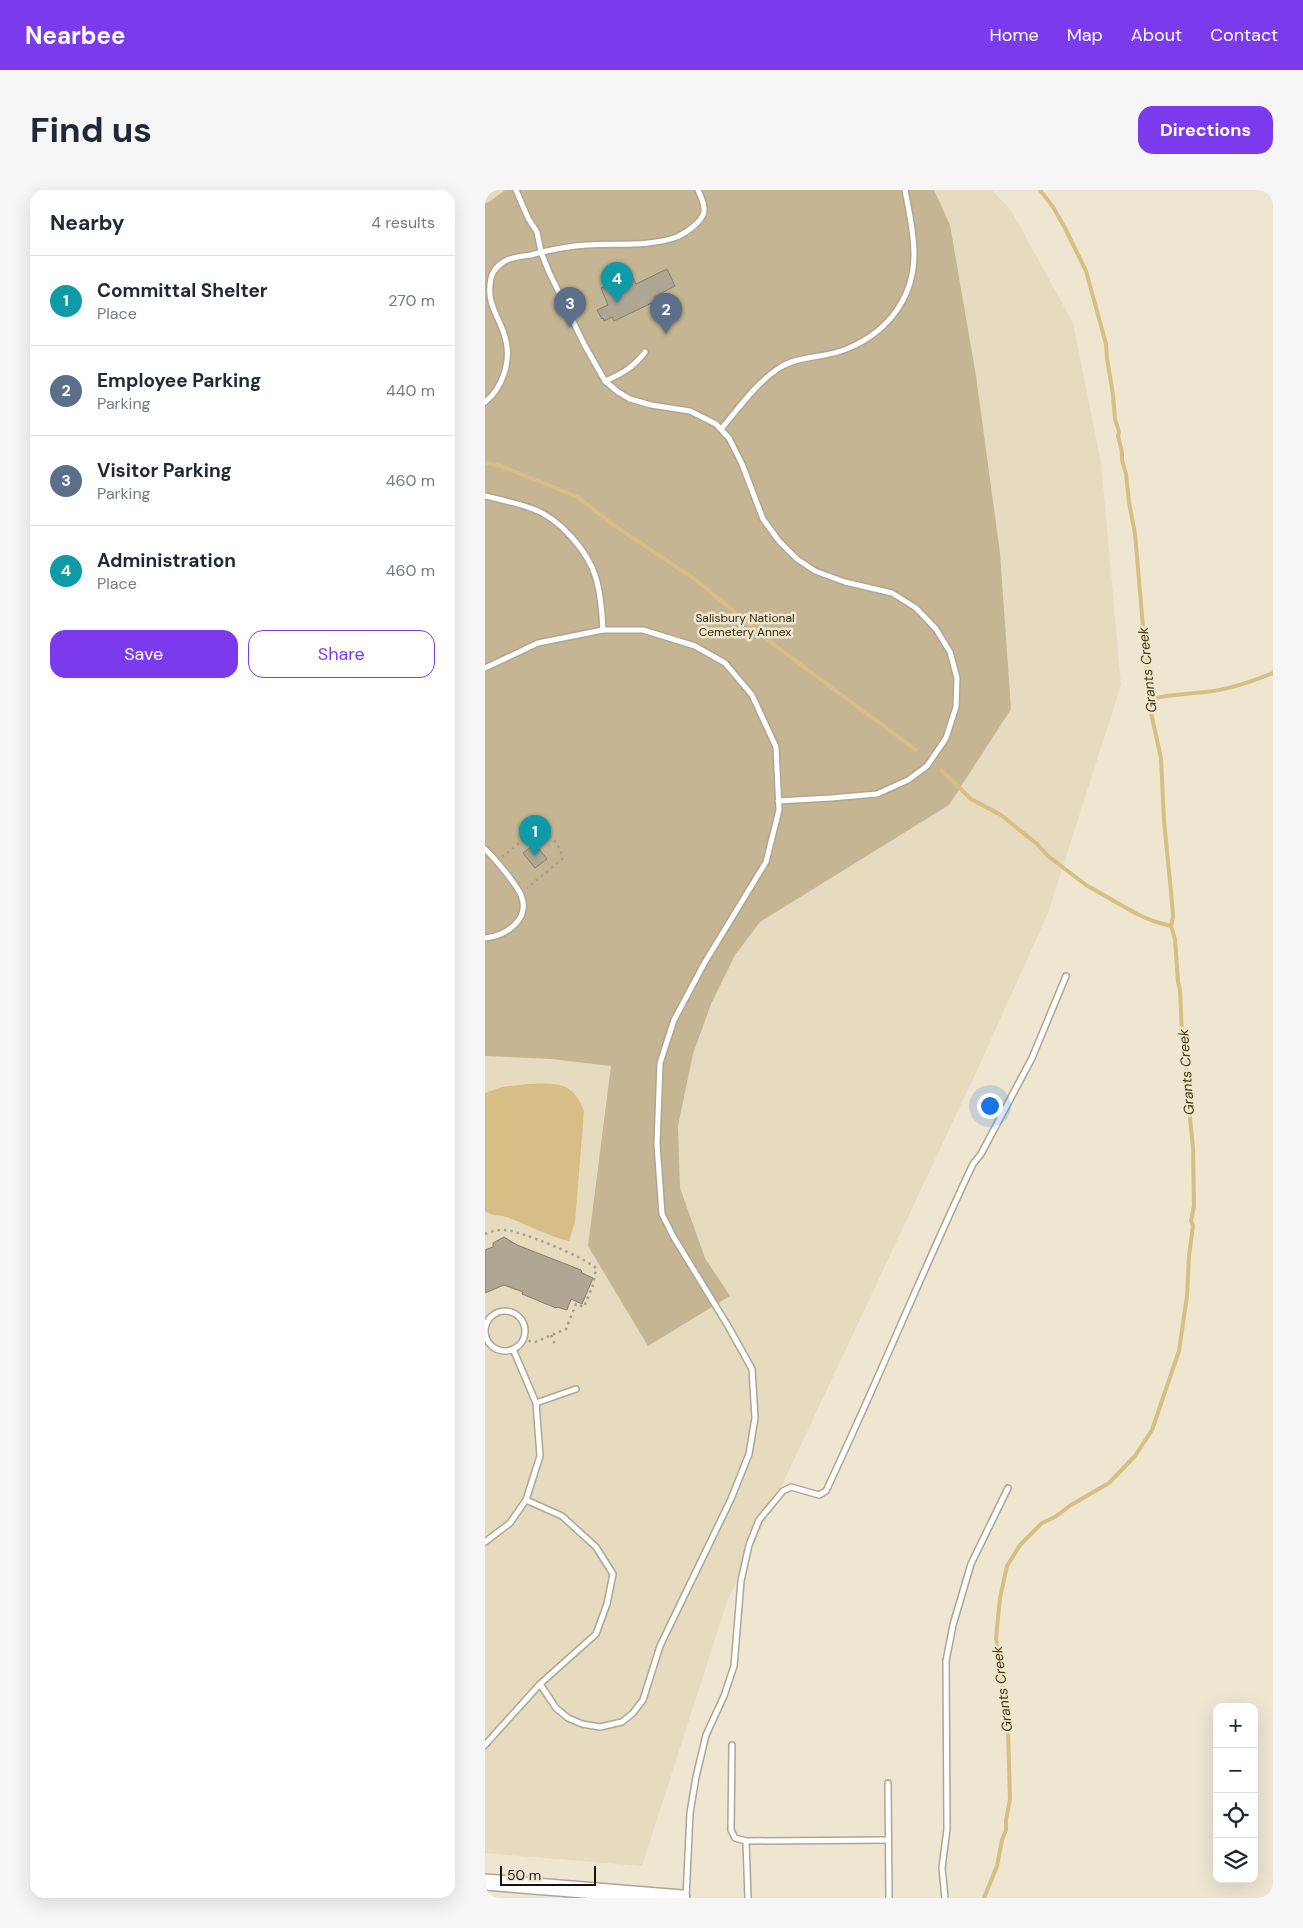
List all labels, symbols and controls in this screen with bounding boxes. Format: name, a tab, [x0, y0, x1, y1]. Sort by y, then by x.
text: Nearbee	[25, 20, 125, 51]
text: Home	[989, 23, 1039, 47]
text: Map	[1067, 23, 1103, 47]
text: About	[1131, 23, 1182, 47]
text: Contact	[1210, 23, 1278, 47]
button: Directions	[1138, 106, 1273, 154]
text: Find us	[30, 107, 152, 153]
text: Nearby	[50, 209, 124, 237]
text: 4 results	[371, 212, 435, 233]
pin: 4	[601, 262, 633, 303]
text: Committal Shelter	[97, 278, 268, 303]
pin: 3	[554, 287, 586, 328]
text: 1	[63, 290, 69, 311]
text: 270 m	[388, 290, 435, 311]
pin: 2	[650, 293, 682, 334]
text: Place	[97, 303, 137, 324]
text: Employee Parking	[97, 368, 261, 393]
text: 2	[61, 380, 71, 401]
text: 440 m	[386, 380, 435, 401]
text: Parking	[97, 393, 151, 414]
text: Visitor Parking	[97, 458, 232, 483]
text: 3	[61, 470, 71, 491]
text: 460 m	[386, 470, 435, 491]
text: Parking	[97, 483, 151, 504]
text: Administration	[97, 548, 236, 573]
text: 4	[61, 560, 71, 581]
text: 460 m	[386, 560, 435, 581]
text: Place	[97, 573, 137, 594]
park label: Salisbury National Cemetery Annex	[695, 610, 795, 640]
water label: Grants Creek	[1133, 625, 1160, 714]
button: Save	[50, 630, 238, 678]
button: Share	[248, 630, 435, 678]
pin: 1	[519, 815, 551, 856]
water label: Grants Creek	[1174, 1028, 1198, 1116]
your location	[977, 1093, 1003, 1119]
water label: Grants Creek	[988, 1644, 1016, 1733]
map controls	[1213, 1703, 1258, 1883]
button: +	[1213, 1703, 1258, 1748]
button: −	[1213, 1748, 1258, 1793]
button: locate	[1213, 1793, 1258, 1838]
button: layers	[1213, 1838, 1258, 1883]
scale bar	[500, 1863, 596, 1886]
text: 50 m	[507, 1866, 541, 1884]

